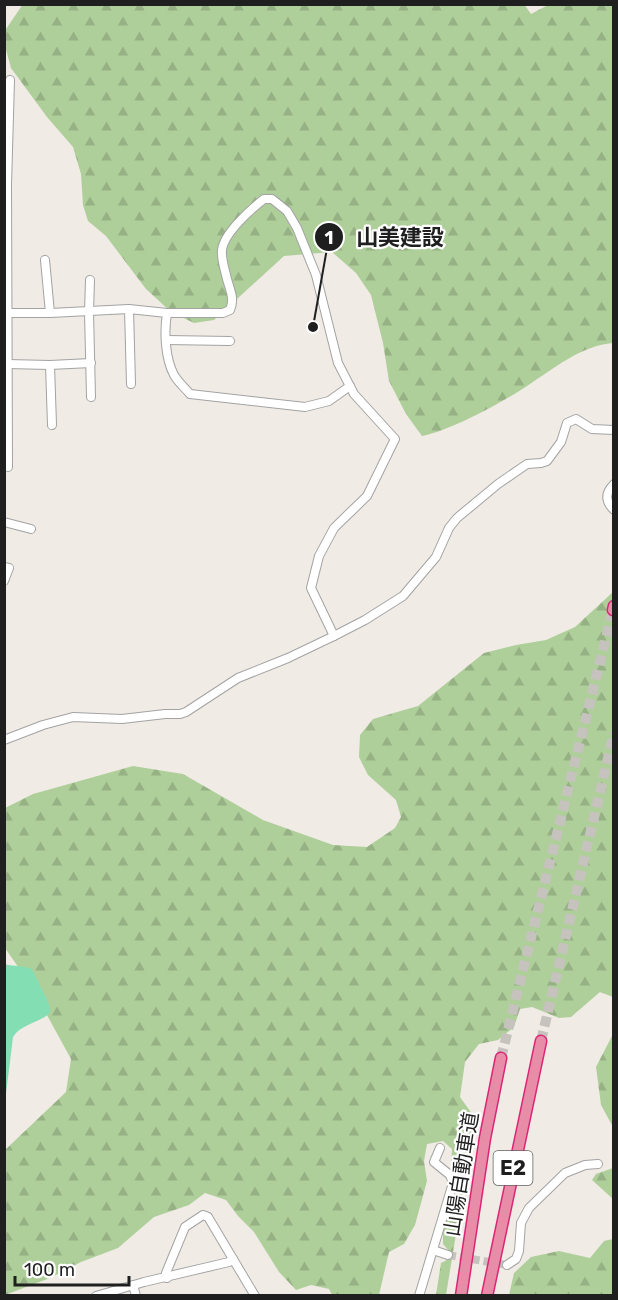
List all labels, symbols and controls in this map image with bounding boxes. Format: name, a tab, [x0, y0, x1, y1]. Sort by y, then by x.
callout: 山美建設	[314, 217, 456, 257]
text: 山美建設	[356, 224, 444, 251]
text: 1	[325, 227, 333, 249]
street label: 山陽自動車道	[439, 1110, 483, 1238]
road number: E2	[494, 1151, 532, 1185]
scale bar	[15, 1249, 129, 1287]
text: 100 m	[24, 1259, 75, 1281]

